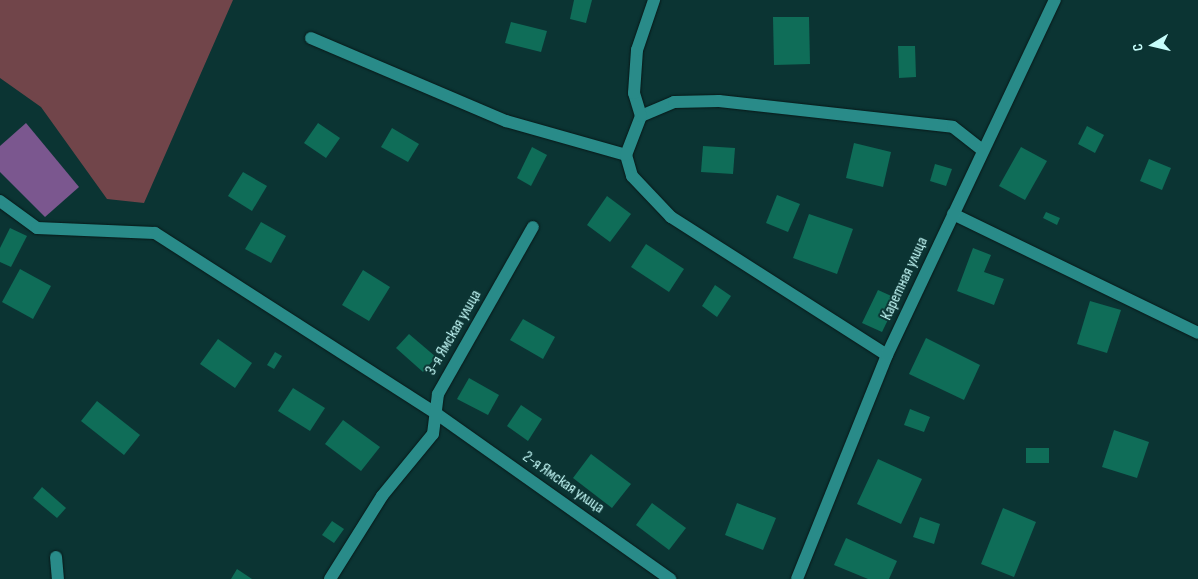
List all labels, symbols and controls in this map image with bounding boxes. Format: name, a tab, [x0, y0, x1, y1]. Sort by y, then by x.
north arrow	[1128, 20, 1178, 70]
text: С	[1129, 43, 1147, 52]
street label: Каретная улица	[877, 234, 933, 324]
street label: 3-я Ямская улица	[422, 287, 486, 379]
street label: 2-я Ямская улица	[519, 448, 607, 518]

